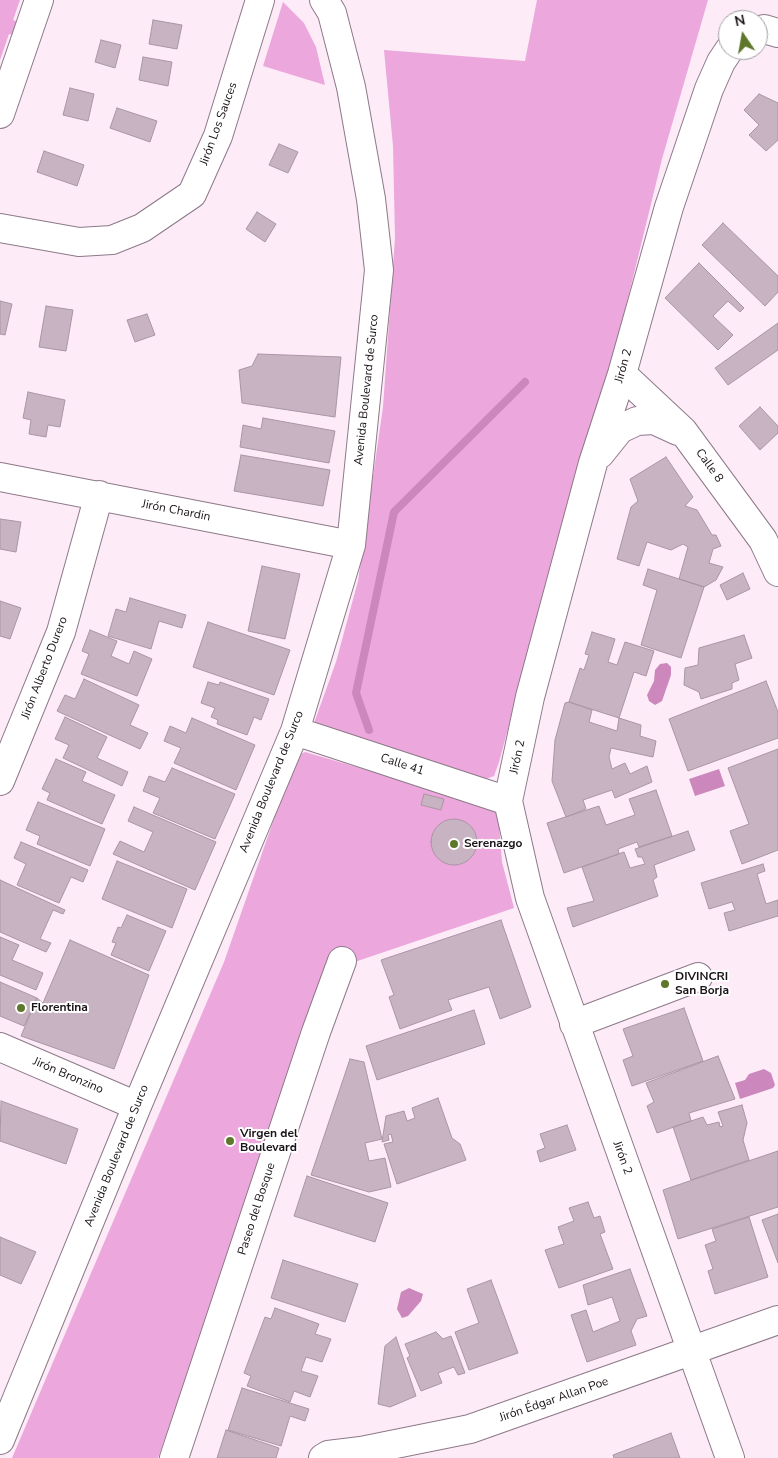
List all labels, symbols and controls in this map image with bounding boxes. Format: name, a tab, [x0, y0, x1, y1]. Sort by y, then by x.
north arrow	[718, 10, 768, 60]
text: N	[733, 10, 747, 31]
street label: Jirón Los Sauces	[197, 80, 241, 168]
street label: Avenida Boulevard de Surco	[352, 314, 382, 466]
street label: Jirón 2	[612, 347, 636, 385]
street label: Calle 8	[692, 446, 726, 486]
street label: Jirón Chardin	[140, 497, 212, 525]
street label: Jirón Alberto Durero	[19, 615, 71, 721]
street label: Avenida Boulevard de Surco	[237, 709, 307, 855]
street label: Jirón 2	[507, 739, 529, 775]
street label: Calle 41	[378, 751, 426, 779]
place label: Serenazgo	[464, 837, 522, 851]
marker: Serenazgo	[448, 838, 460, 850]
place label: DIVINCRI San Borja	[675, 970, 729, 998]
marker: DIVINCRI San Borja	[659, 978, 671, 990]
place label: Florentina	[31, 1001, 88, 1015]
marker: Florentina	[15, 1002, 27, 1014]
street label: Jirón Bronzino	[31, 1055, 105, 1097]
street label: Avenida Boulevard de Surco	[82, 1083, 152, 1229]
place label: Virgen del Boulevard	[240, 1127, 298, 1155]
marker: Virgen del Boulevard	[224, 1135, 236, 1147]
street label: Jirón 2	[609, 1139, 635, 1177]
street label: Paseo del Bosque	[235, 1161, 279, 1257]
street label: Jirón Édgar Allan Poe	[497, 1375, 611, 1425]

